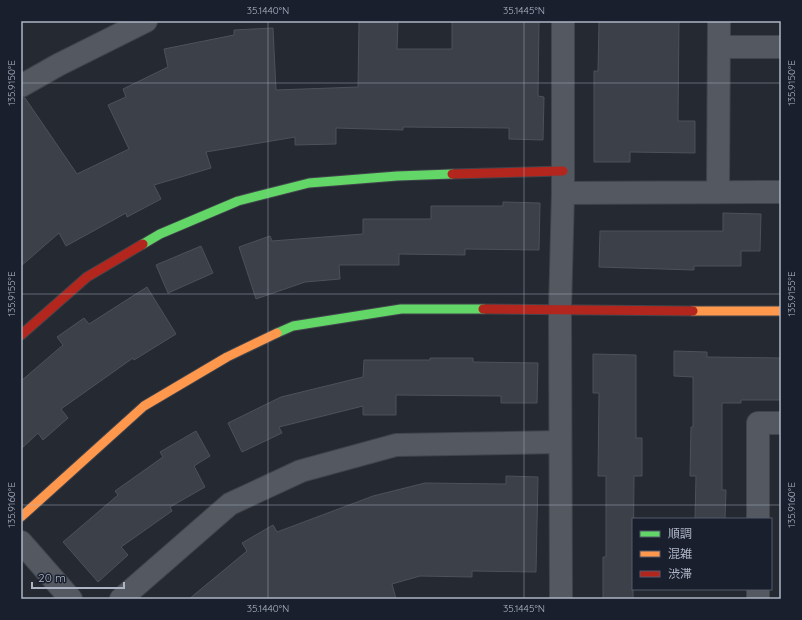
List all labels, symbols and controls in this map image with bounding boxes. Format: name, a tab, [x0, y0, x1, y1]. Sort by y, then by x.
text: 35.1440°N	[247, 4, 289, 17]
text: 35.1445°N	[503, 4, 545, 17]
text: 135.9150°E	[5, 60, 18, 106]
text: 135.9150°E	[785, 60, 798, 106]
text: 135.9155°E	[5, 271, 18, 317]
text: 135.9155°E	[785, 271, 798, 317]
text: 135.9160°E	[5, 482, 18, 528]
text: 135.9160°E	[785, 482, 798, 528]
legend	[632, 518, 772, 590]
text: 順調	[668, 526, 692, 541]
text: 混雑	[668, 546, 692, 561]
scale bar	[32, 564, 124, 590]
text: 渋滞	[668, 566, 692, 581]
text: 20 m	[38, 570, 66, 585]
text: 35.1440°N	[247, 602, 289, 615]
text: 35.1445°N	[503, 602, 545, 615]

